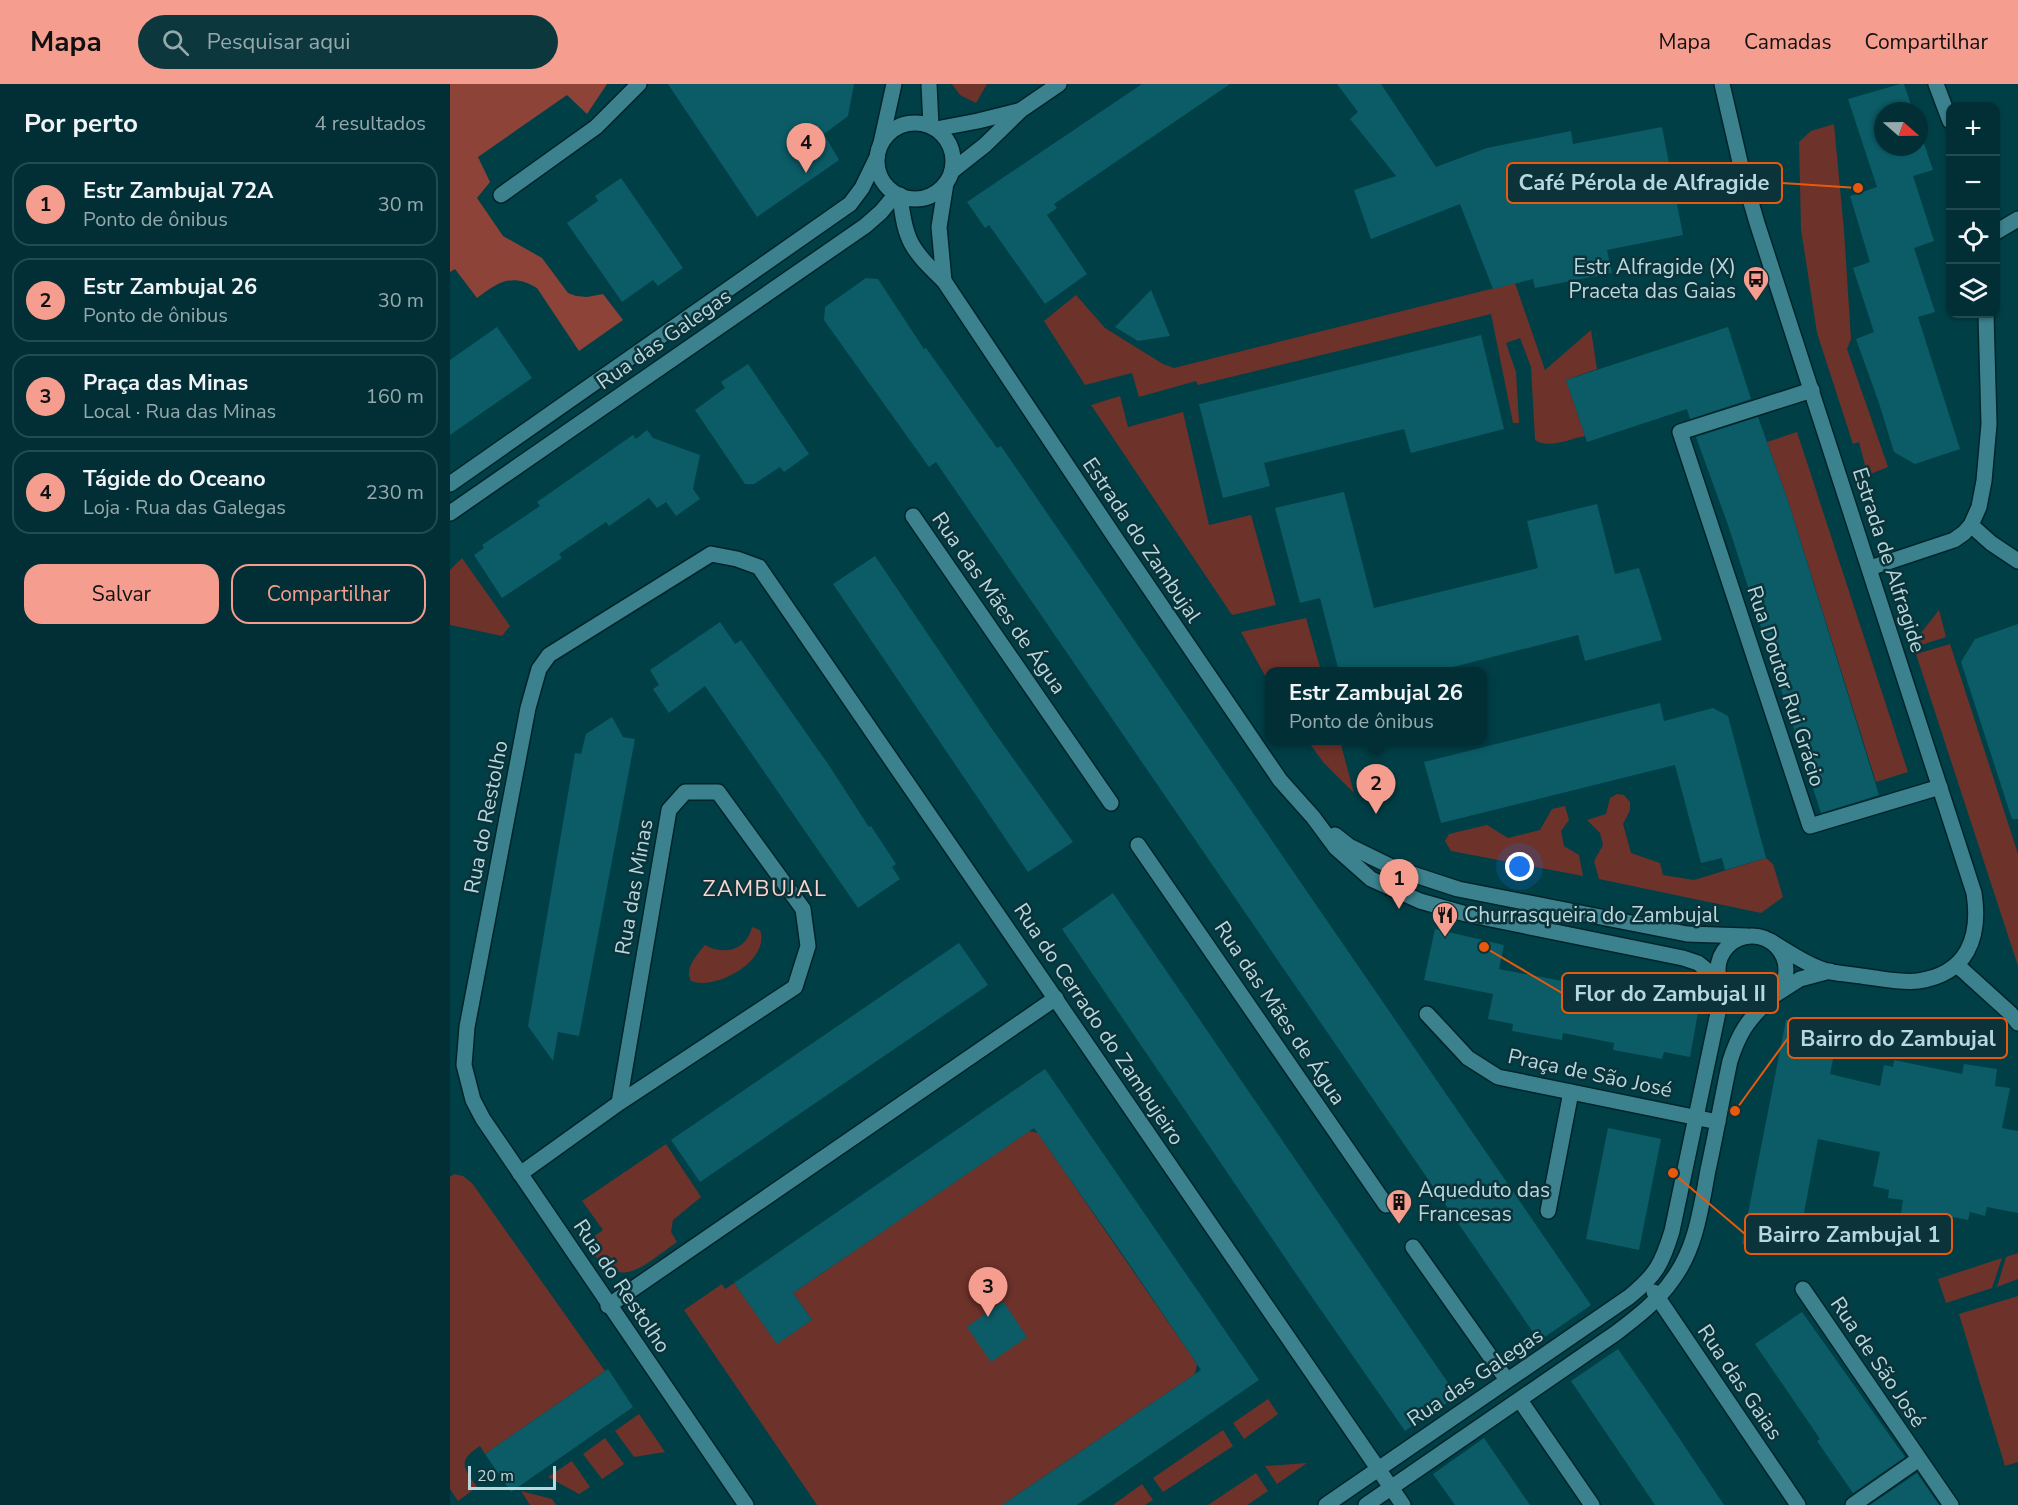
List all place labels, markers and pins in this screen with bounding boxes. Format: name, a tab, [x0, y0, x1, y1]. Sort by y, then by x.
pin: 4	[786, 124, 826, 173]
callout: Café Pérola de Alfragide	[1507, 163, 1782, 203]
place label: Estr Alfragide (X) Praceta das Gaias	[1568, 253, 1736, 305]
bus stop icon: Estr Alfragide (X) Praceta das Gaias	[1741, 264, 1771, 302]
pin: 2	[1356, 764, 1396, 814]
pin: 1	[1380, 860, 1418, 909]
restaurant icon: Churrasqueira do Zambujal	[1430, 900, 1460, 938]
place label: Churrasqueira do Zambujal	[1464, 901, 1720, 929]
callout: Flor do Zambujal II	[1562, 973, 1778, 1013]
callout: Bairro do Zambujal	[1788, 1018, 2007, 1058]
place label: Aqueduto das Francesas	[1418, 1176, 1550, 1228]
building icon: Aqueduto das Francesas	[1384, 1187, 1414, 1225]
callout: Bairro Zambujal 1	[1745, 1214, 1952, 1254]
pin: 3	[968, 1268, 1008, 1317]

